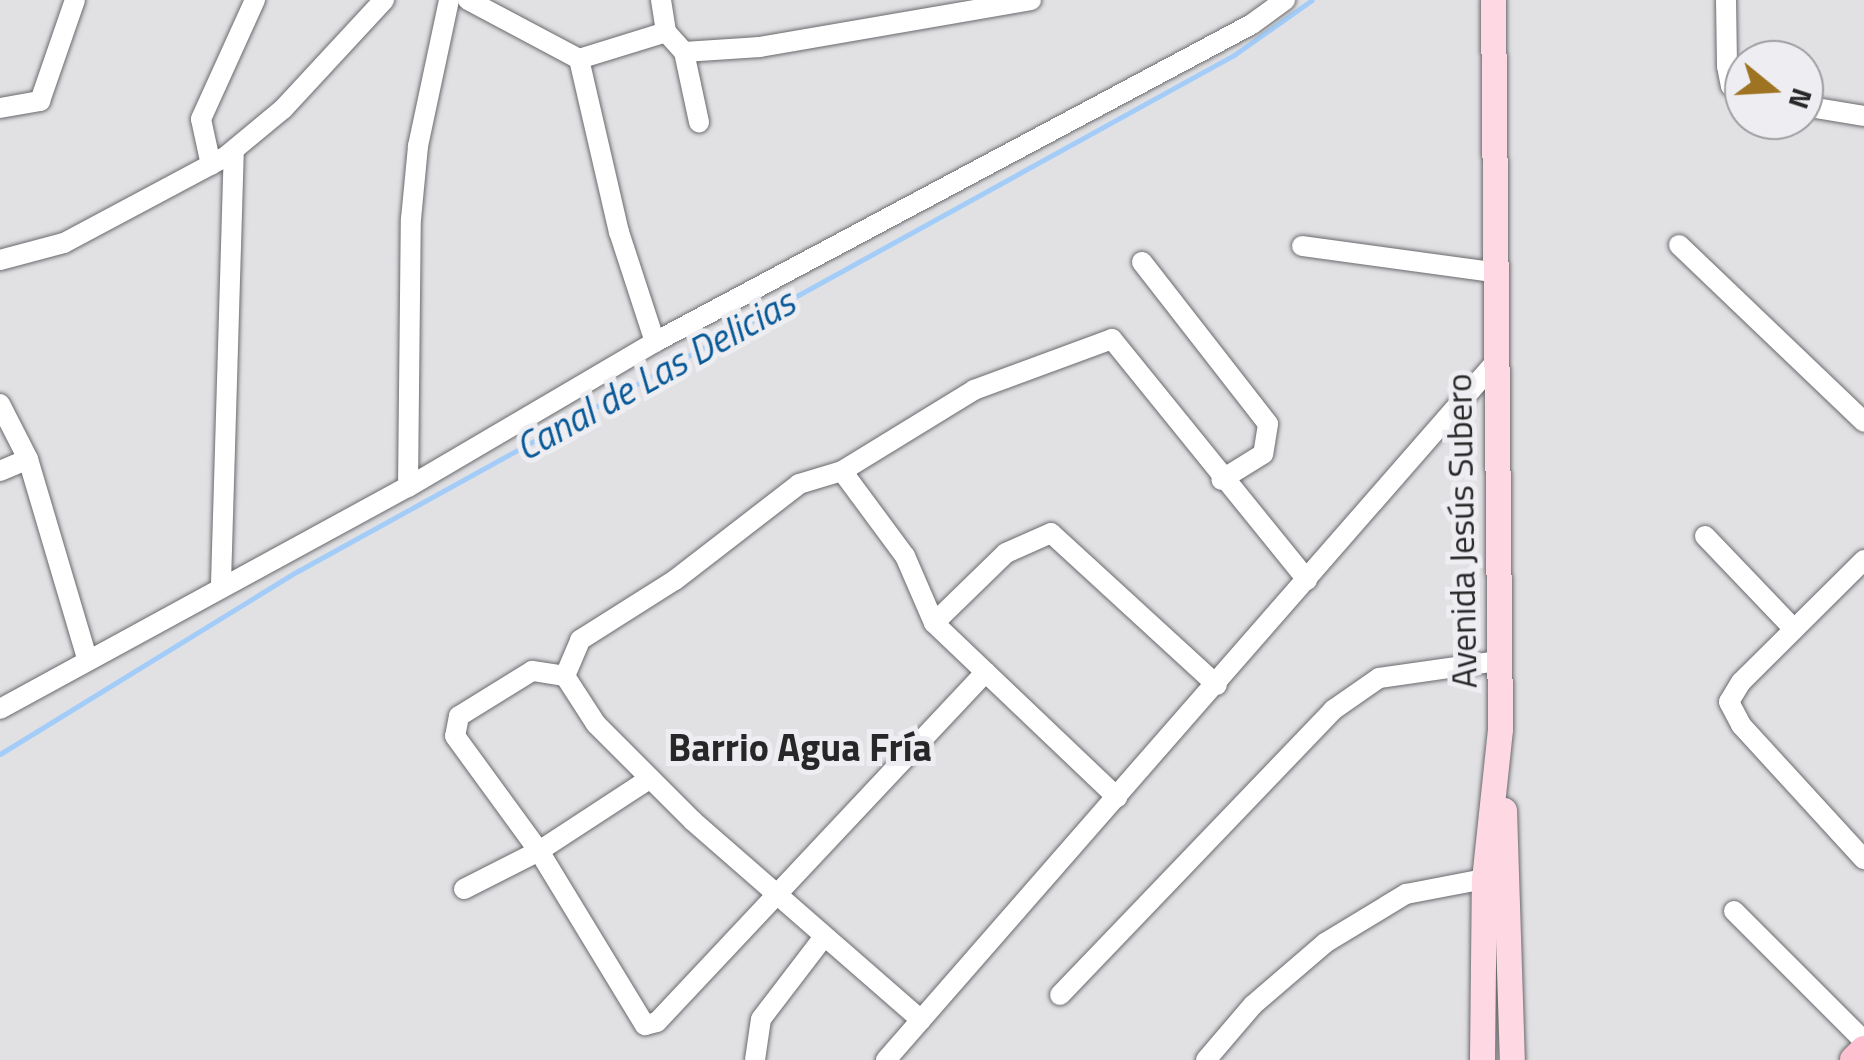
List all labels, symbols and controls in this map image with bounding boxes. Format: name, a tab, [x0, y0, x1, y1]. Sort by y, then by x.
north arrow	[1724, 40, 1824, 140]
text: N	[1778, 83, 1825, 115]
water label: Canal de Las Delicias	[507, 279, 803, 471]
street label: Avenida Jesús Subero	[1437, 373, 1485, 689]
district label: Barrio Agua Fría	[668, 725, 932, 771]

